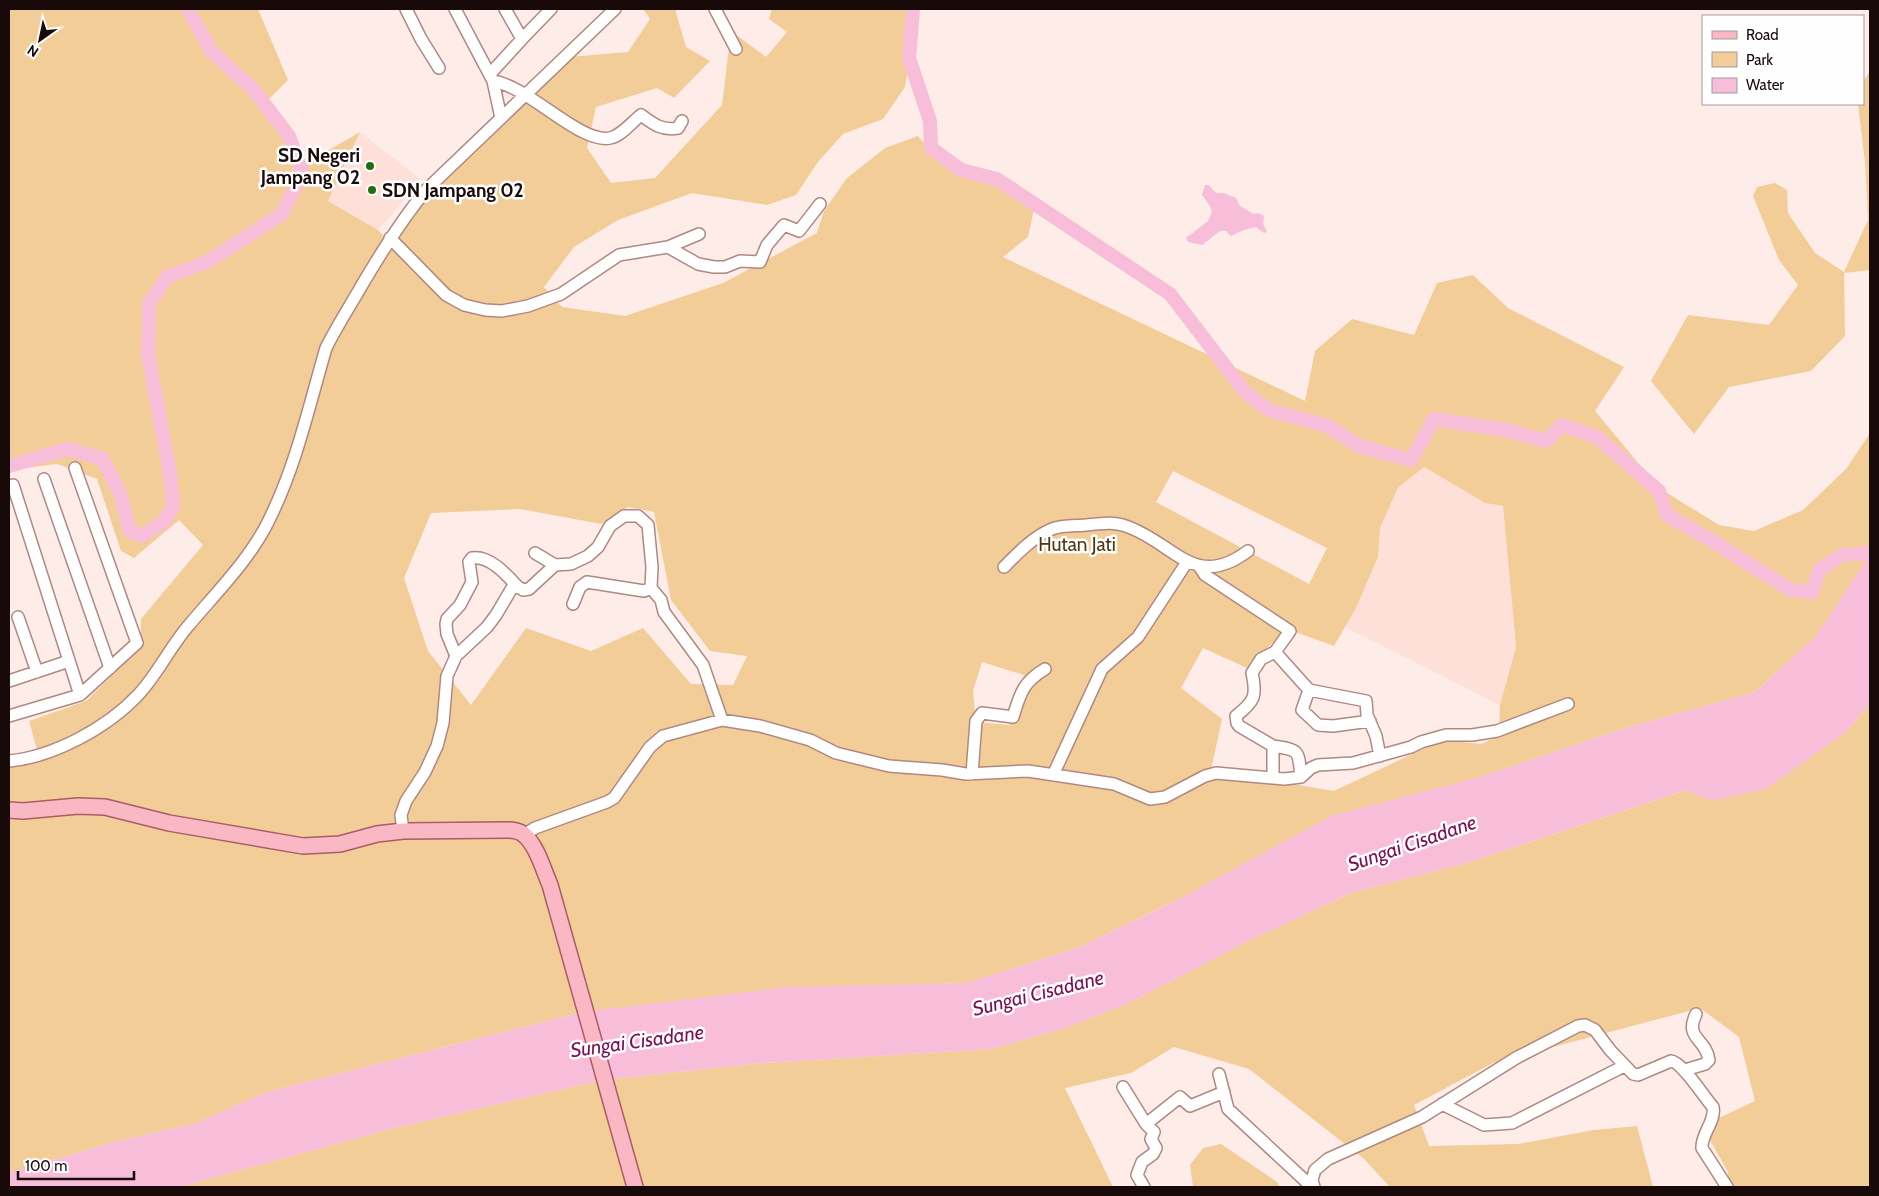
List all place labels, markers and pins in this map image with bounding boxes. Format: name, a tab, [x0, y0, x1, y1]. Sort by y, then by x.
place label: SD Negeri Jampang 02	[260, 144, 360, 189]
marker: SD Negeri Jampang 02	[364, 160, 376, 172]
place label: SDN Jampang 02	[382, 179, 524, 202]
marker: SDN Jampang 02	[366, 184, 378, 196]

